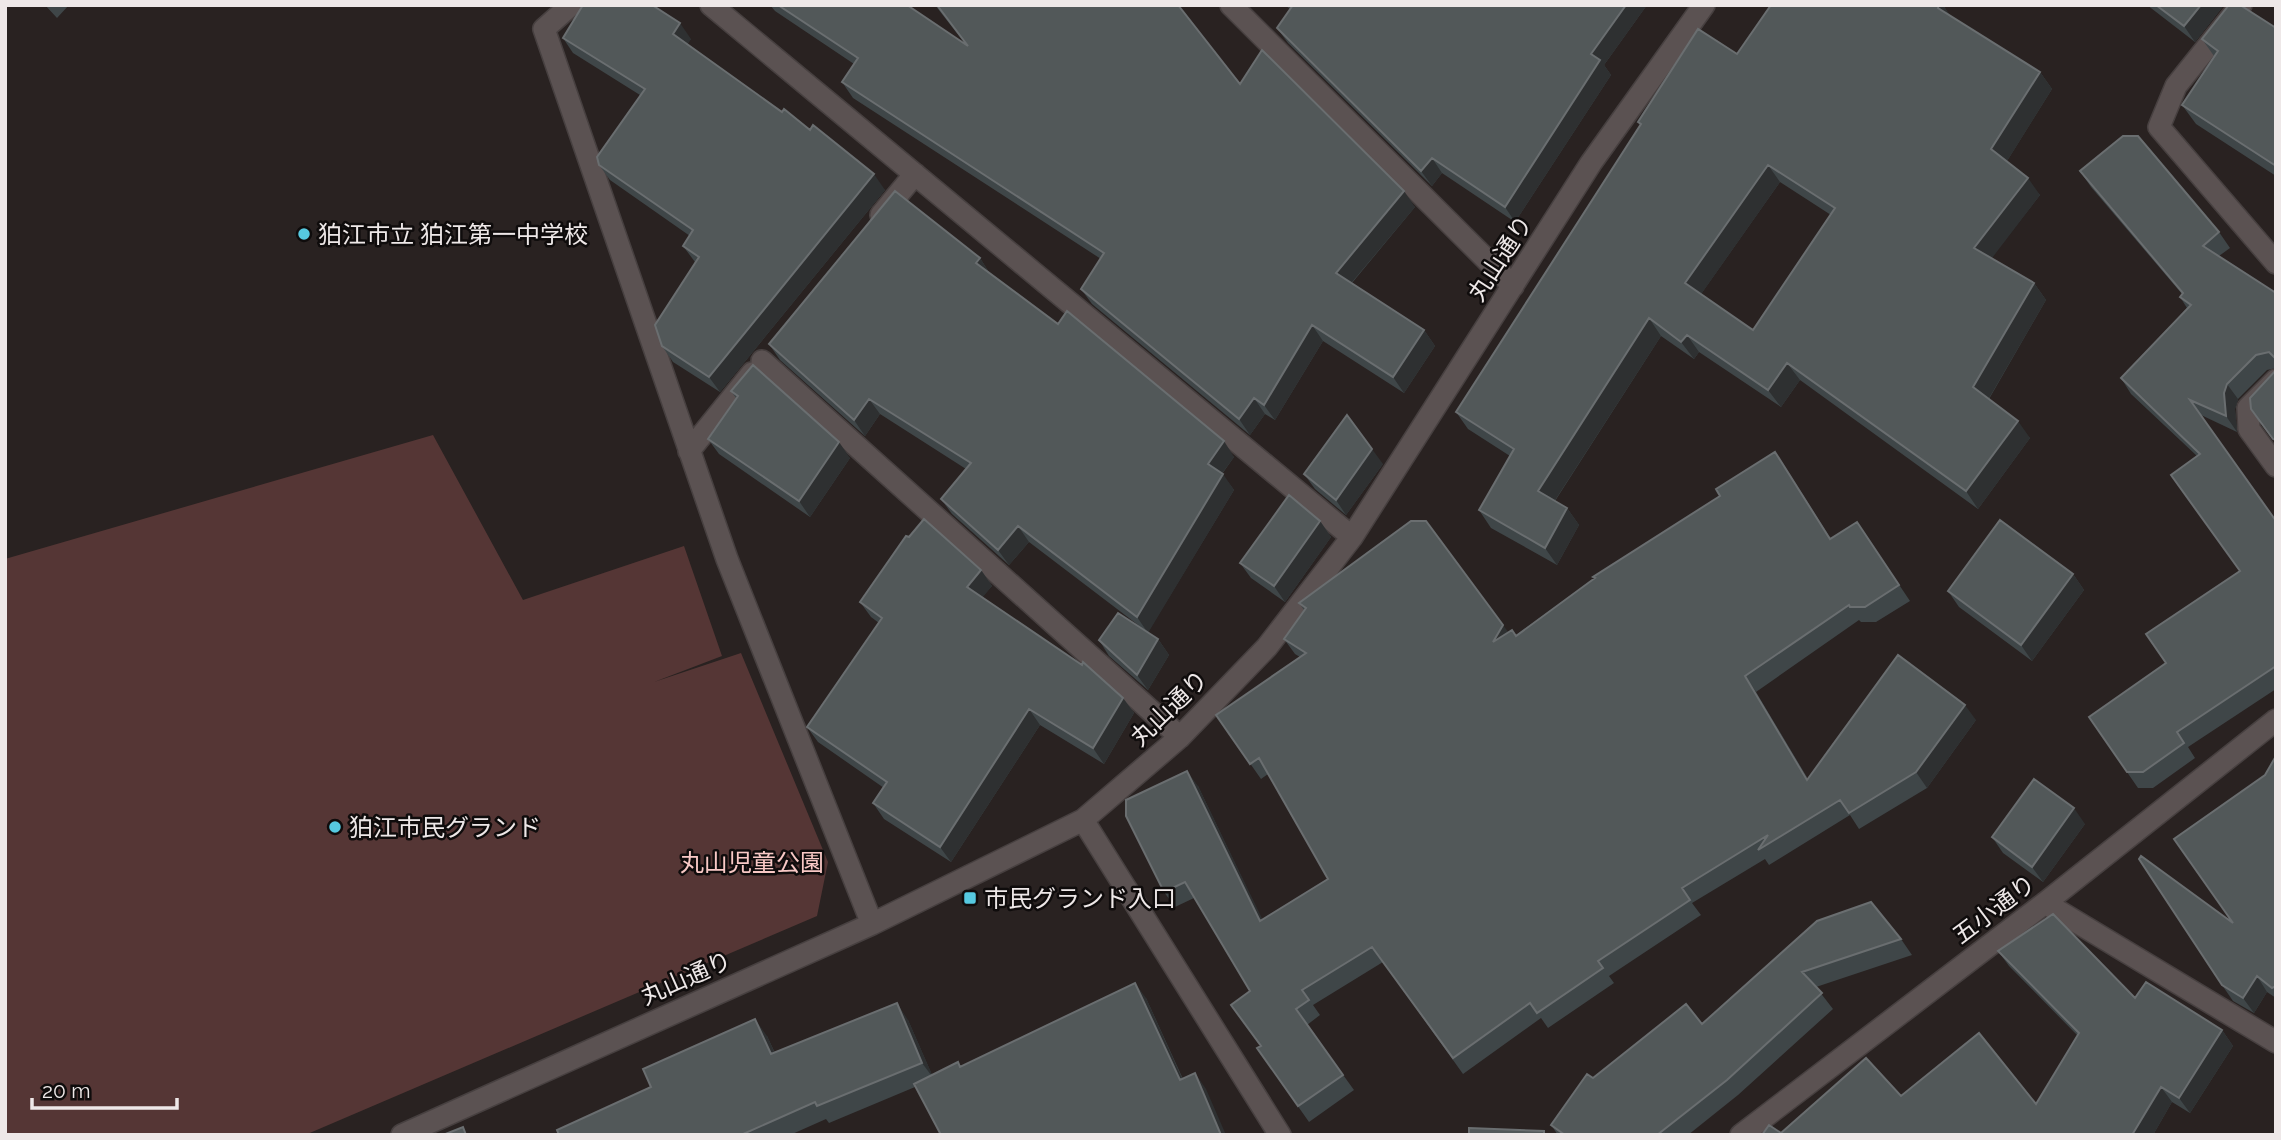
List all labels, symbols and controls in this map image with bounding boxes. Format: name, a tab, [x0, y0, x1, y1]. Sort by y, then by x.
street label: 丸山通り	[1462, 210, 1538, 306]
place label: 狛江市立 狛江第一中学校	[318, 220, 588, 249]
marker: 狛江市立 狛江第一中学校	[296, 226, 312, 242]
street label: 丸山通り	[1124, 664, 1214, 752]
place label: 狛江市民グランド	[349, 813, 541, 842]
marker: 狛江市民グランド	[327, 819, 343, 835]
park label: 丸山児童公園	[680, 848, 824, 877]
street label: 五小通り	[1947, 869, 2041, 949]
place label: 市民グランド入口	[984, 884, 1176, 913]
marker: 市民グランド入口	[962, 890, 978, 906]
street label: 丸山通り	[636, 945, 736, 1011]
scale bar	[32, 1066, 177, 1110]
text: 20 m	[42, 1078, 90, 1103]

